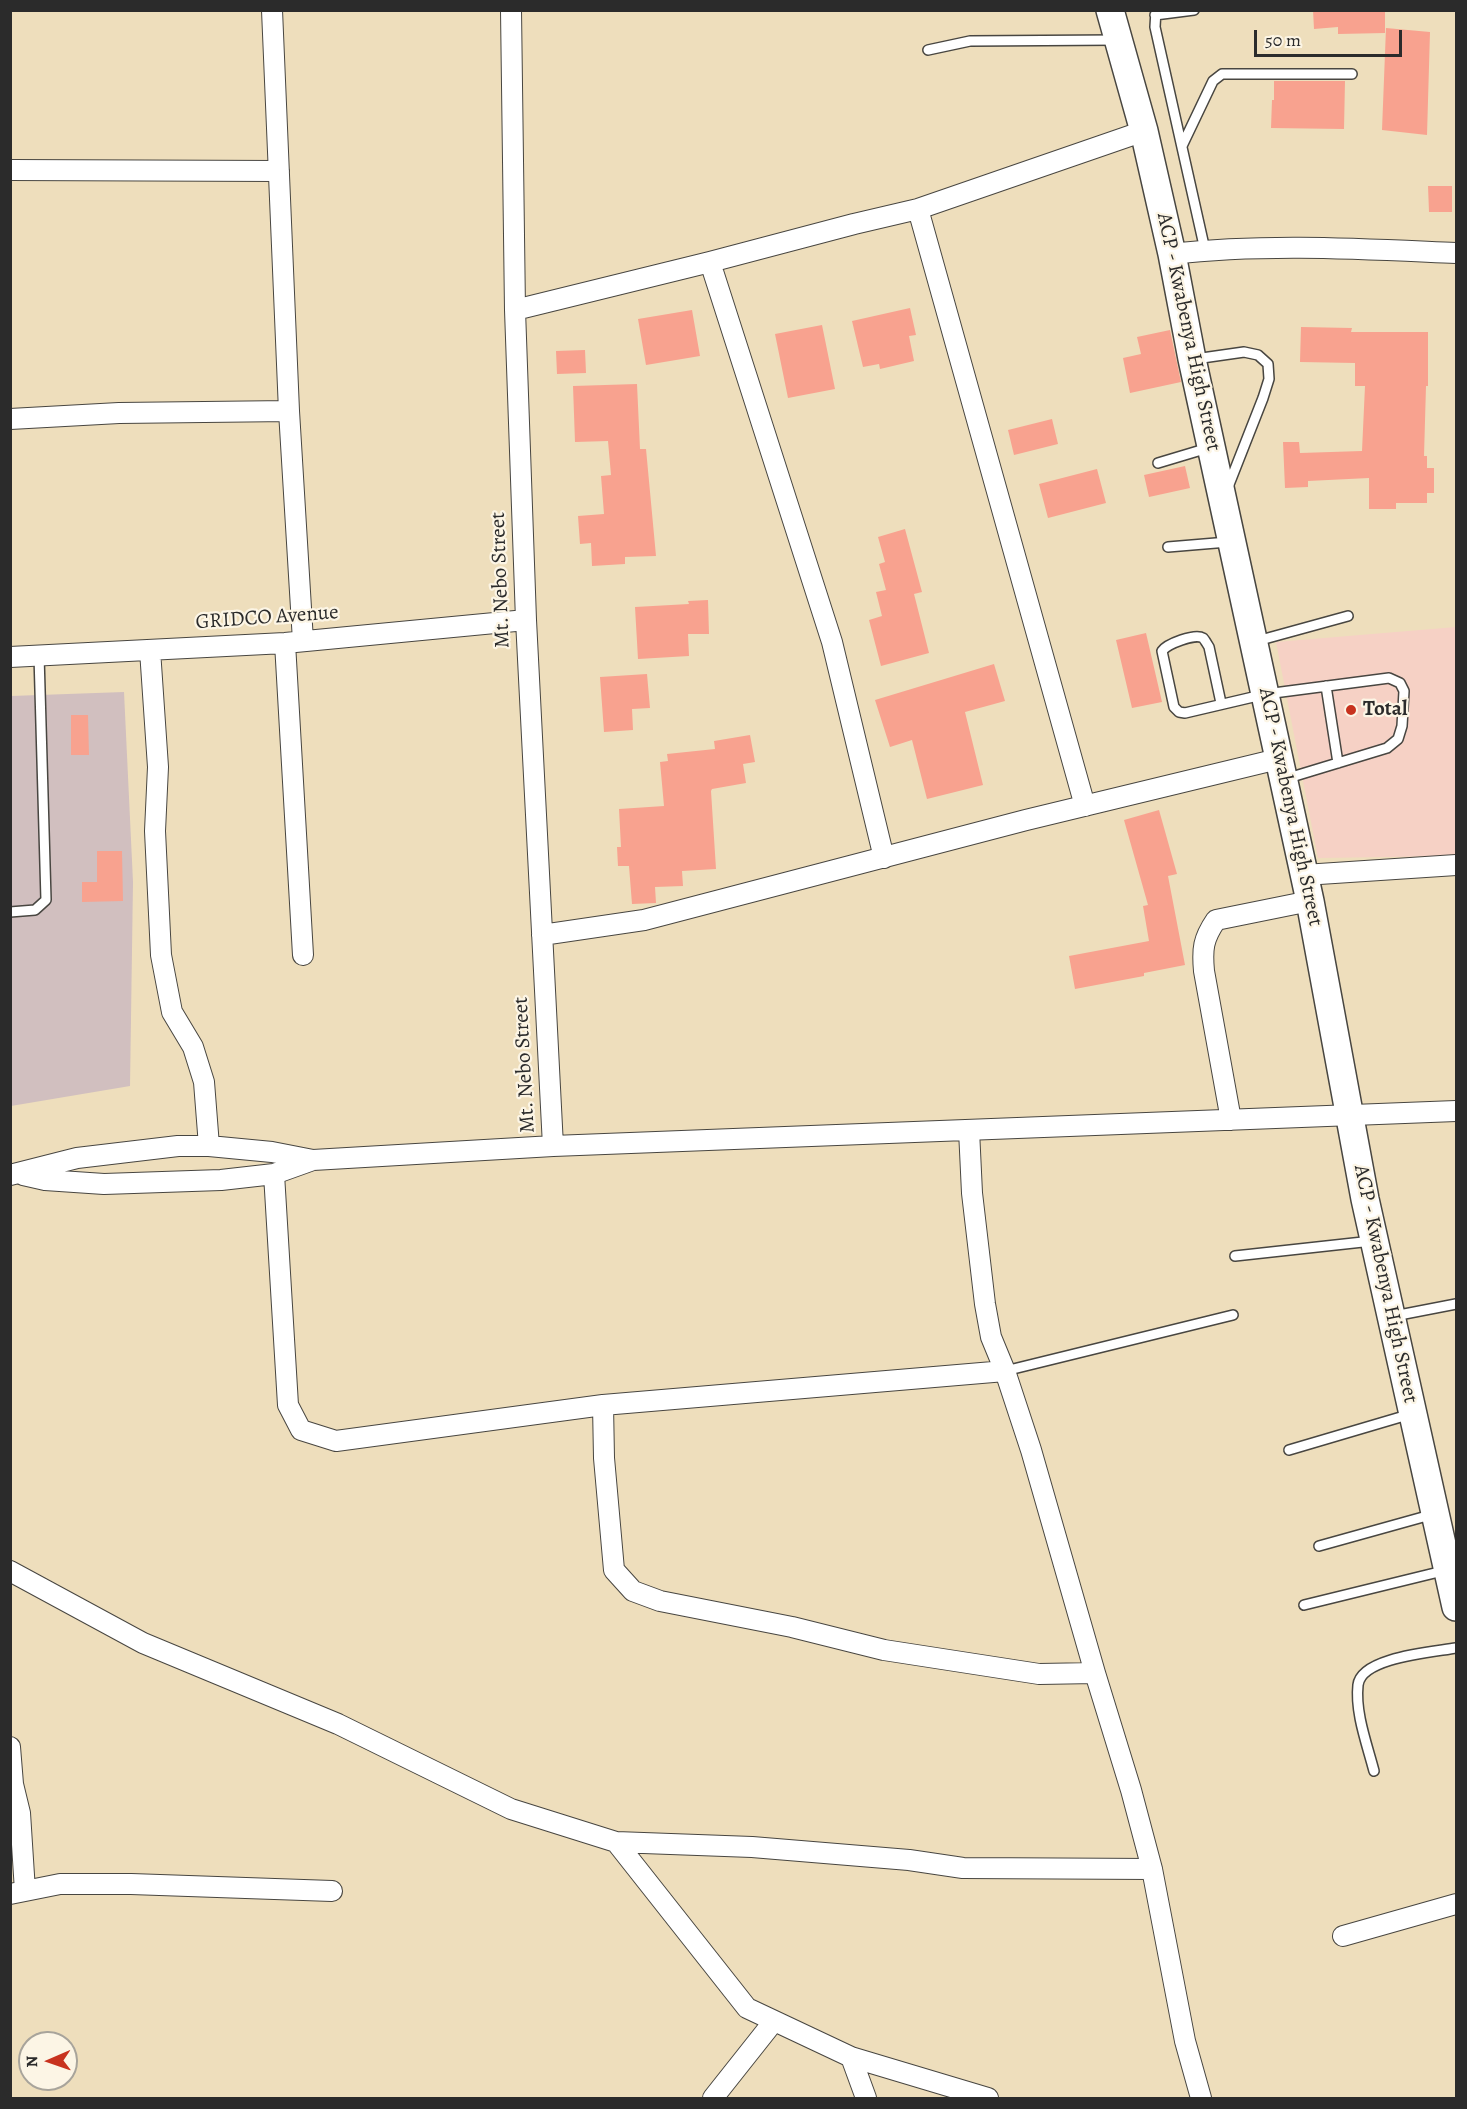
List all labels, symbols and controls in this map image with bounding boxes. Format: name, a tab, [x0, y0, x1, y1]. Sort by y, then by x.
scale bar	[1257, 18, 1406, 56]
text: 50 m	[1265, 28, 1301, 52]
street label: ACP - Kwabenya High Street	[1150, 210, 1226, 454]
street label: Mt. Nebo Street	[486, 511, 516, 649]
street label: GRIDCO Avenue	[195, 600, 339, 636]
street label: ACP - Kwabenya High Street	[1252, 685, 1328, 929]
place label: Total	[1363, 697, 1407, 723]
marker: Total	[1344, 703, 1358, 717]
street label: Mt. Nebo Street	[509, 996, 541, 1134]
street label: ACP - Kwabenya High Street	[1347, 1162, 1423, 1406]
north arrow	[18, 2031, 78, 2091]
text: N	[21, 2055, 43, 2068]

